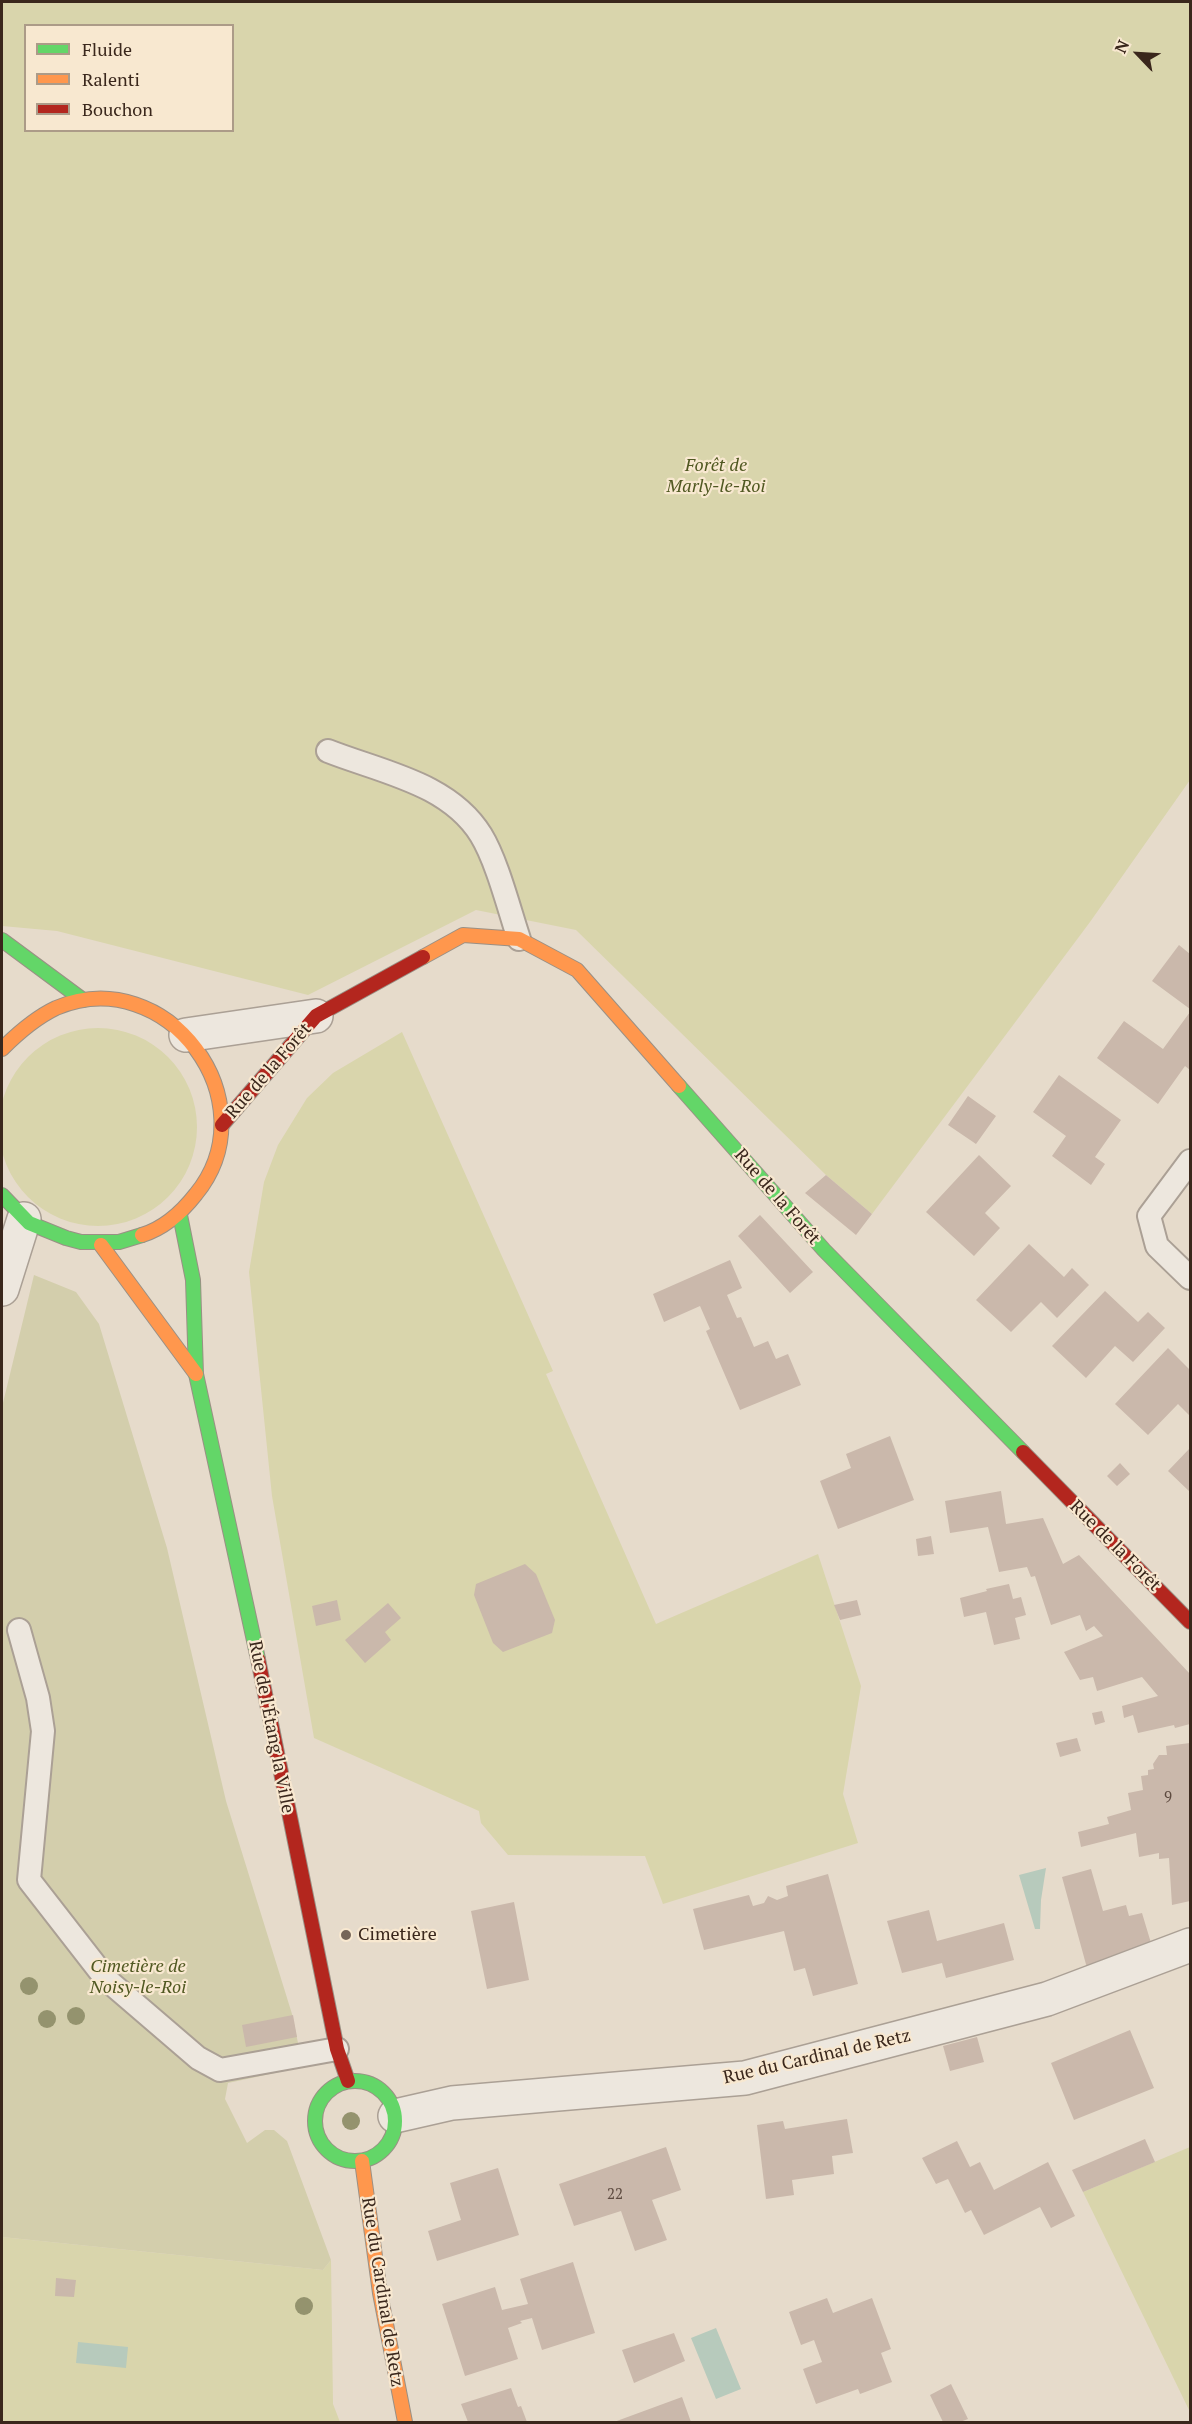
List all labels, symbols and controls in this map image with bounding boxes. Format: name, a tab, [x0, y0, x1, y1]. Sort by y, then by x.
legend	[24, 24, 234, 132]
north arrow	[1108, 24, 1168, 84]
text: N	[1109, 36, 1134, 57]
text: Fluide	[82, 37, 132, 61]
text: Ralenti	[82, 67, 140, 91]
text: Bouchon	[82, 97, 153, 121]
park label: Forêt de Marly-le-Roi	[667, 455, 765, 498]
street label: Rue de la Forêt	[222, 1019, 316, 1123]
street label: Rue de la Forêt	[730, 1145, 824, 1249]
street label: Rue de la Forêt	[1065, 1496, 1165, 1596]
street label: Rue de l'Étang la Ville	[244, 1639, 298, 1815]
house number: 9	[1164, 1789, 1172, 1807]
place label: Cimetière	[358, 1924, 437, 1946]
marker: Cimetière	[339, 1928, 353, 1942]
park label: Cimetière de Noisy-le-Roi	[90, 1956, 186, 1998]
street label: Rue du Cardinal de Retz	[721, 2025, 913, 2089]
house number: 22	[607, 2186, 623, 2204]
street label: Rue du Cardinal de Retz	[356, 2196, 408, 2388]

